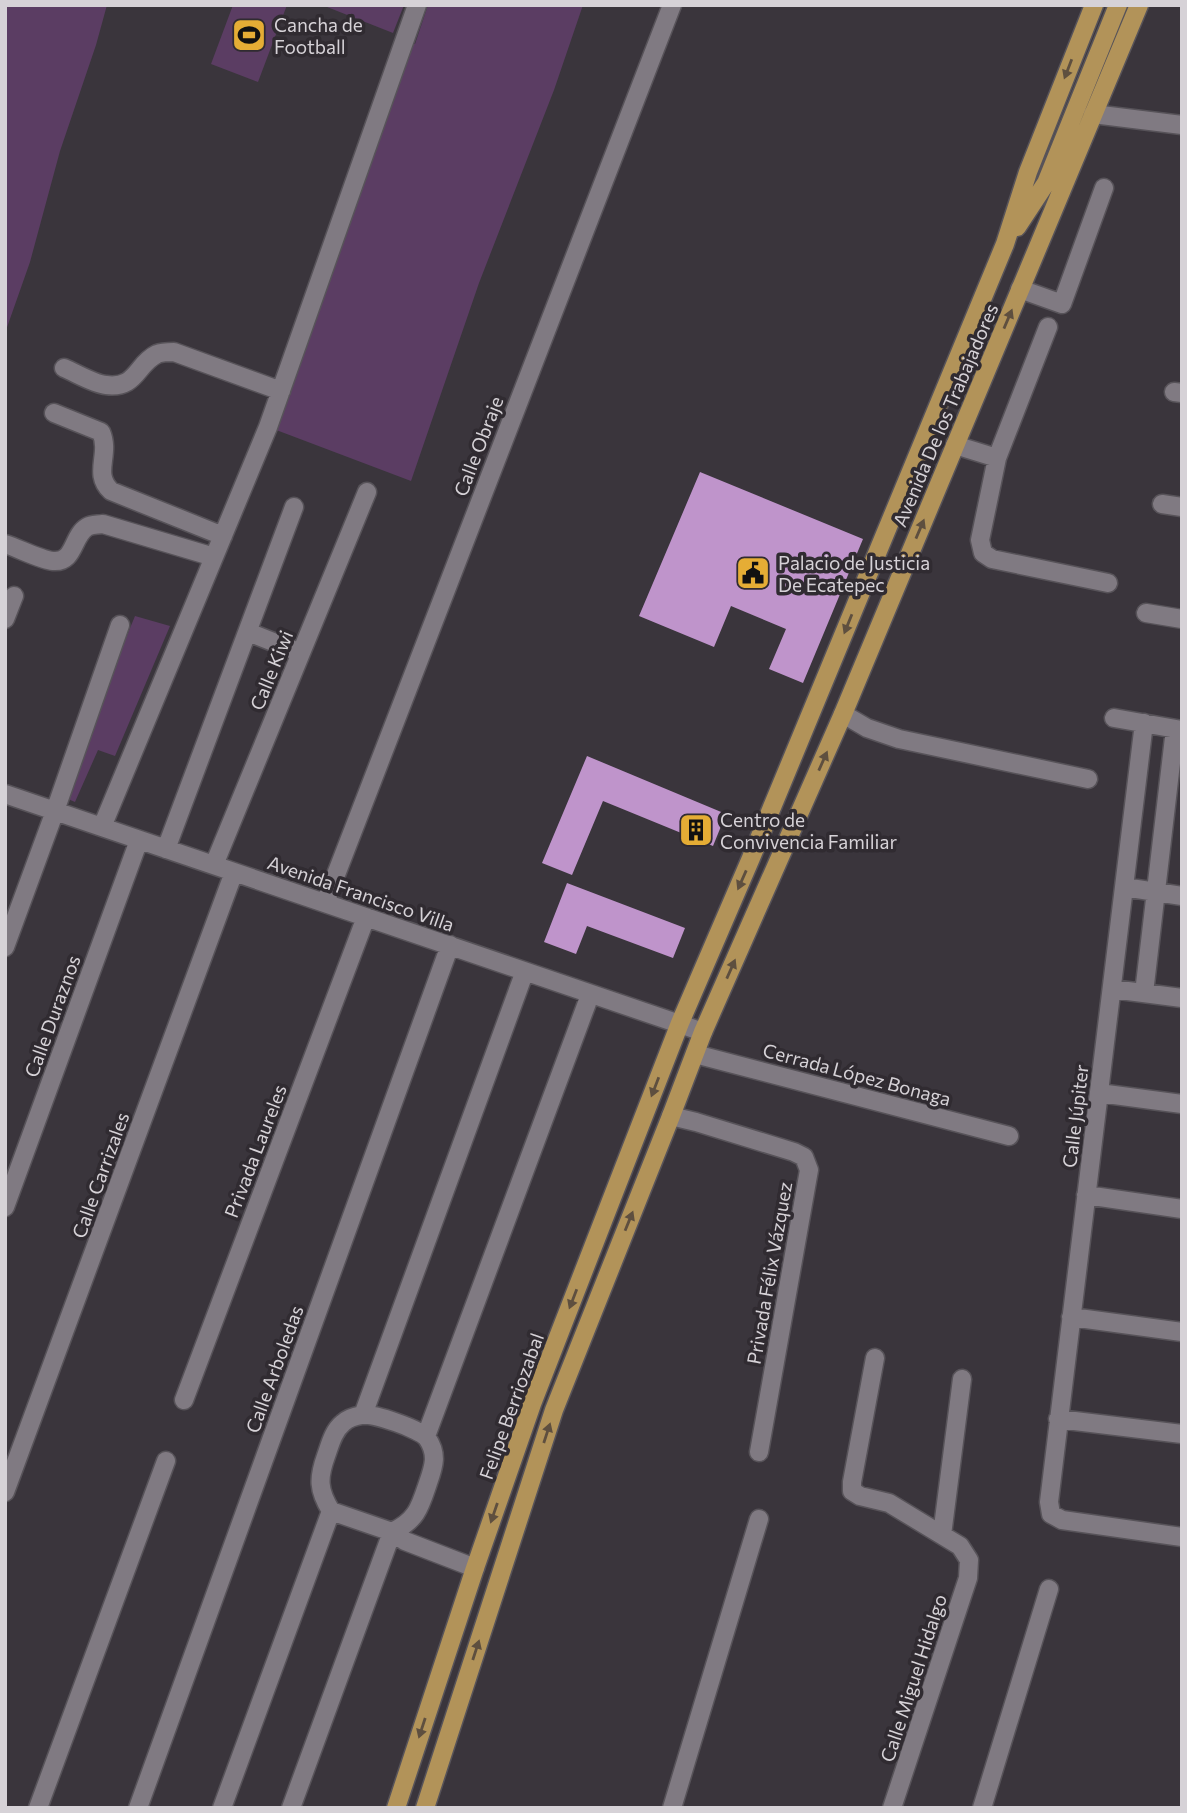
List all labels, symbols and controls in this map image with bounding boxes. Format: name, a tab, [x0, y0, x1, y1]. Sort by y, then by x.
place label: Cancha de Football	[274, 13, 363, 58]
sports icon: Cancha de Football	[230, 16, 268, 54]
one-way arrow	[1063, 58, 1074, 79]
street label: Avenida De los Trabajadores	[887, 300, 1003, 530]
one-way arrow	[1003, 308, 1014, 329]
street label: Calle Obraje	[448, 393, 508, 499]
one-way arrow	[915, 518, 926, 539]
place label: Palacio de Justicia De Ecatepec	[778, 551, 930, 596]
public building icon: Palacio de Justicia De Ecatepec	[734, 554, 772, 592]
one-way arrow	[842, 614, 853, 635]
street label: Calle Kiwi	[245, 627, 297, 713]
one-way arrow	[817, 750, 828, 771]
place label: Centro de Convivencia Familiar	[720, 808, 897, 853]
building icon: Centro de Convivencia Familiar	[677, 811, 715, 849]
street label: Avenida Francisco Villa	[265, 850, 457, 936]
one-way arrow	[736, 869, 747, 890]
street label: Calle Duraznos	[19, 952, 85, 1080]
one-way arrow	[725, 959, 737, 979]
street label: Cerrada López Bonaga	[761, 1038, 953, 1110]
street label: Calle Júpiter	[1057, 1063, 1093, 1169]
one-way arrow	[649, 1077, 660, 1098]
street label: Privada Laureles	[219, 1081, 291, 1221]
street label: Calle Carrizales	[67, 1109, 133, 1241]
street label: Privada Félix Vázquez	[742, 1180, 796, 1366]
one-way arrow	[624, 1211, 635, 1232]
one-way arrow	[567, 1289, 578, 1310]
street label: Calle Arboledas	[240, 1302, 308, 1436]
street label: Felipe Berriozabal	[474, 1330, 548, 1482]
one-way arrow	[542, 1423, 552, 1444]
one-way arrow	[488, 1502, 499, 1523]
street label: Calle Miguel Hidalgo	[875, 1591, 951, 1765]
one-way arrow	[471, 1639, 482, 1660]
one-way arrow	[416, 1718, 427, 1739]

